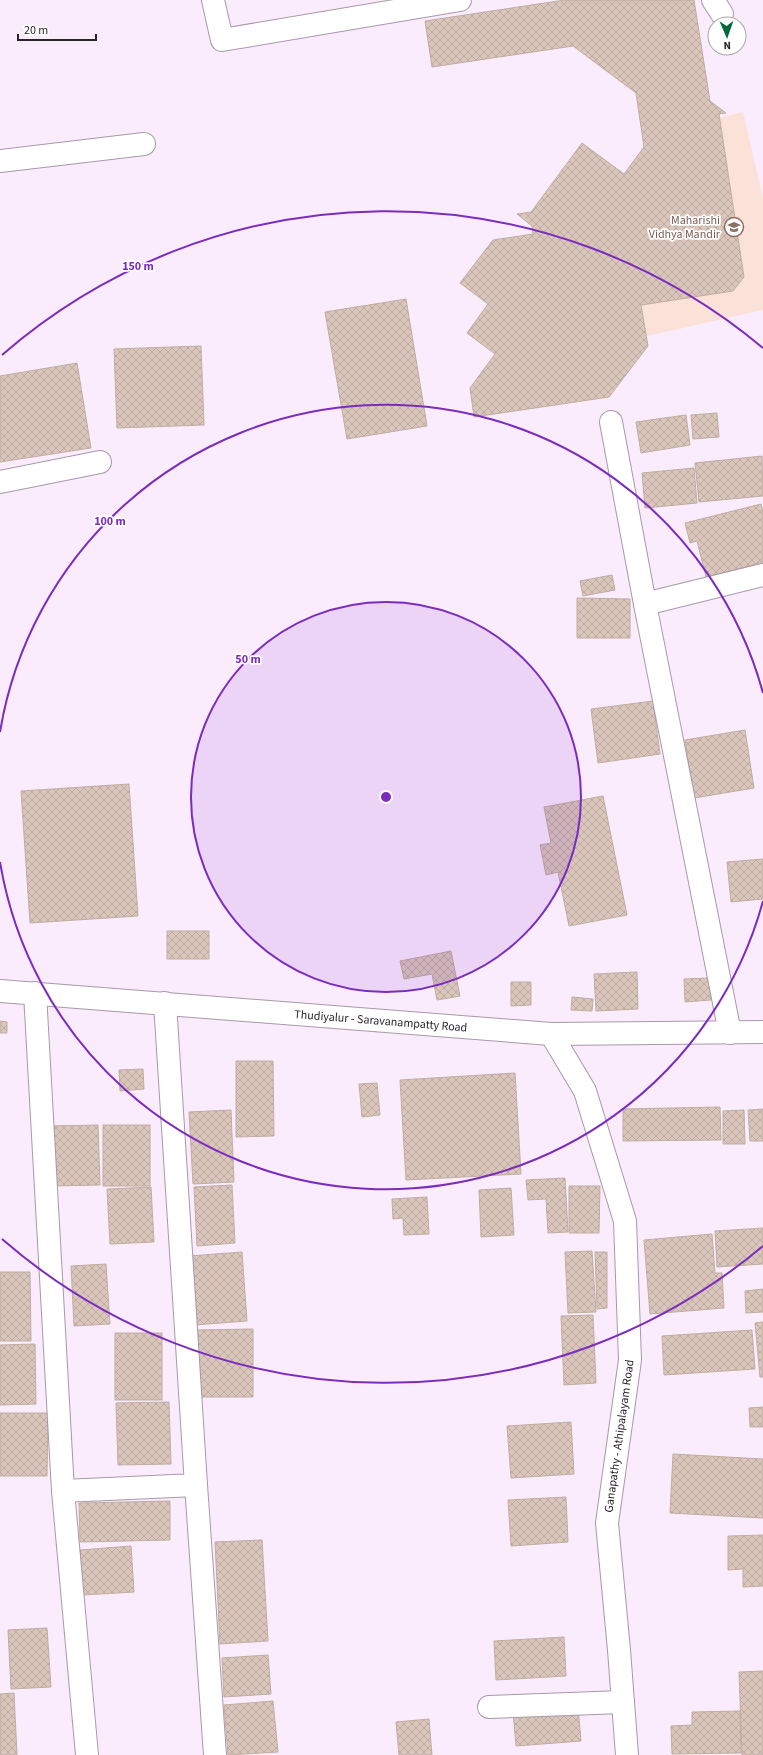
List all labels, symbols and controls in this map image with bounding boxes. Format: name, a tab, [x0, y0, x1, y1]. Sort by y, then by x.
scale bar	[18, 16, 96, 42]
north arrow	[707, 16, 747, 56]
text: 20 m	[24, 22, 48, 39]
text: N	[723, 38, 731, 53]
place label: Maharishi Vidhya Mandir	[649, 212, 721, 243]
school or university icon: Maharishi Vidhya Mandir	[723, 216, 745, 238]
text: 150 m	[122, 258, 154, 275]
text: 100 m	[94, 513, 126, 530]
text: 50 m	[235, 651, 261, 668]
centre of rings	[379, 790, 393, 804]
street label: Thudiyalur - Saravanampatty Road	[294, 1006, 468, 1036]
street label: Ganapathy - Athipalayam Road	[600, 1359, 639, 1514]

